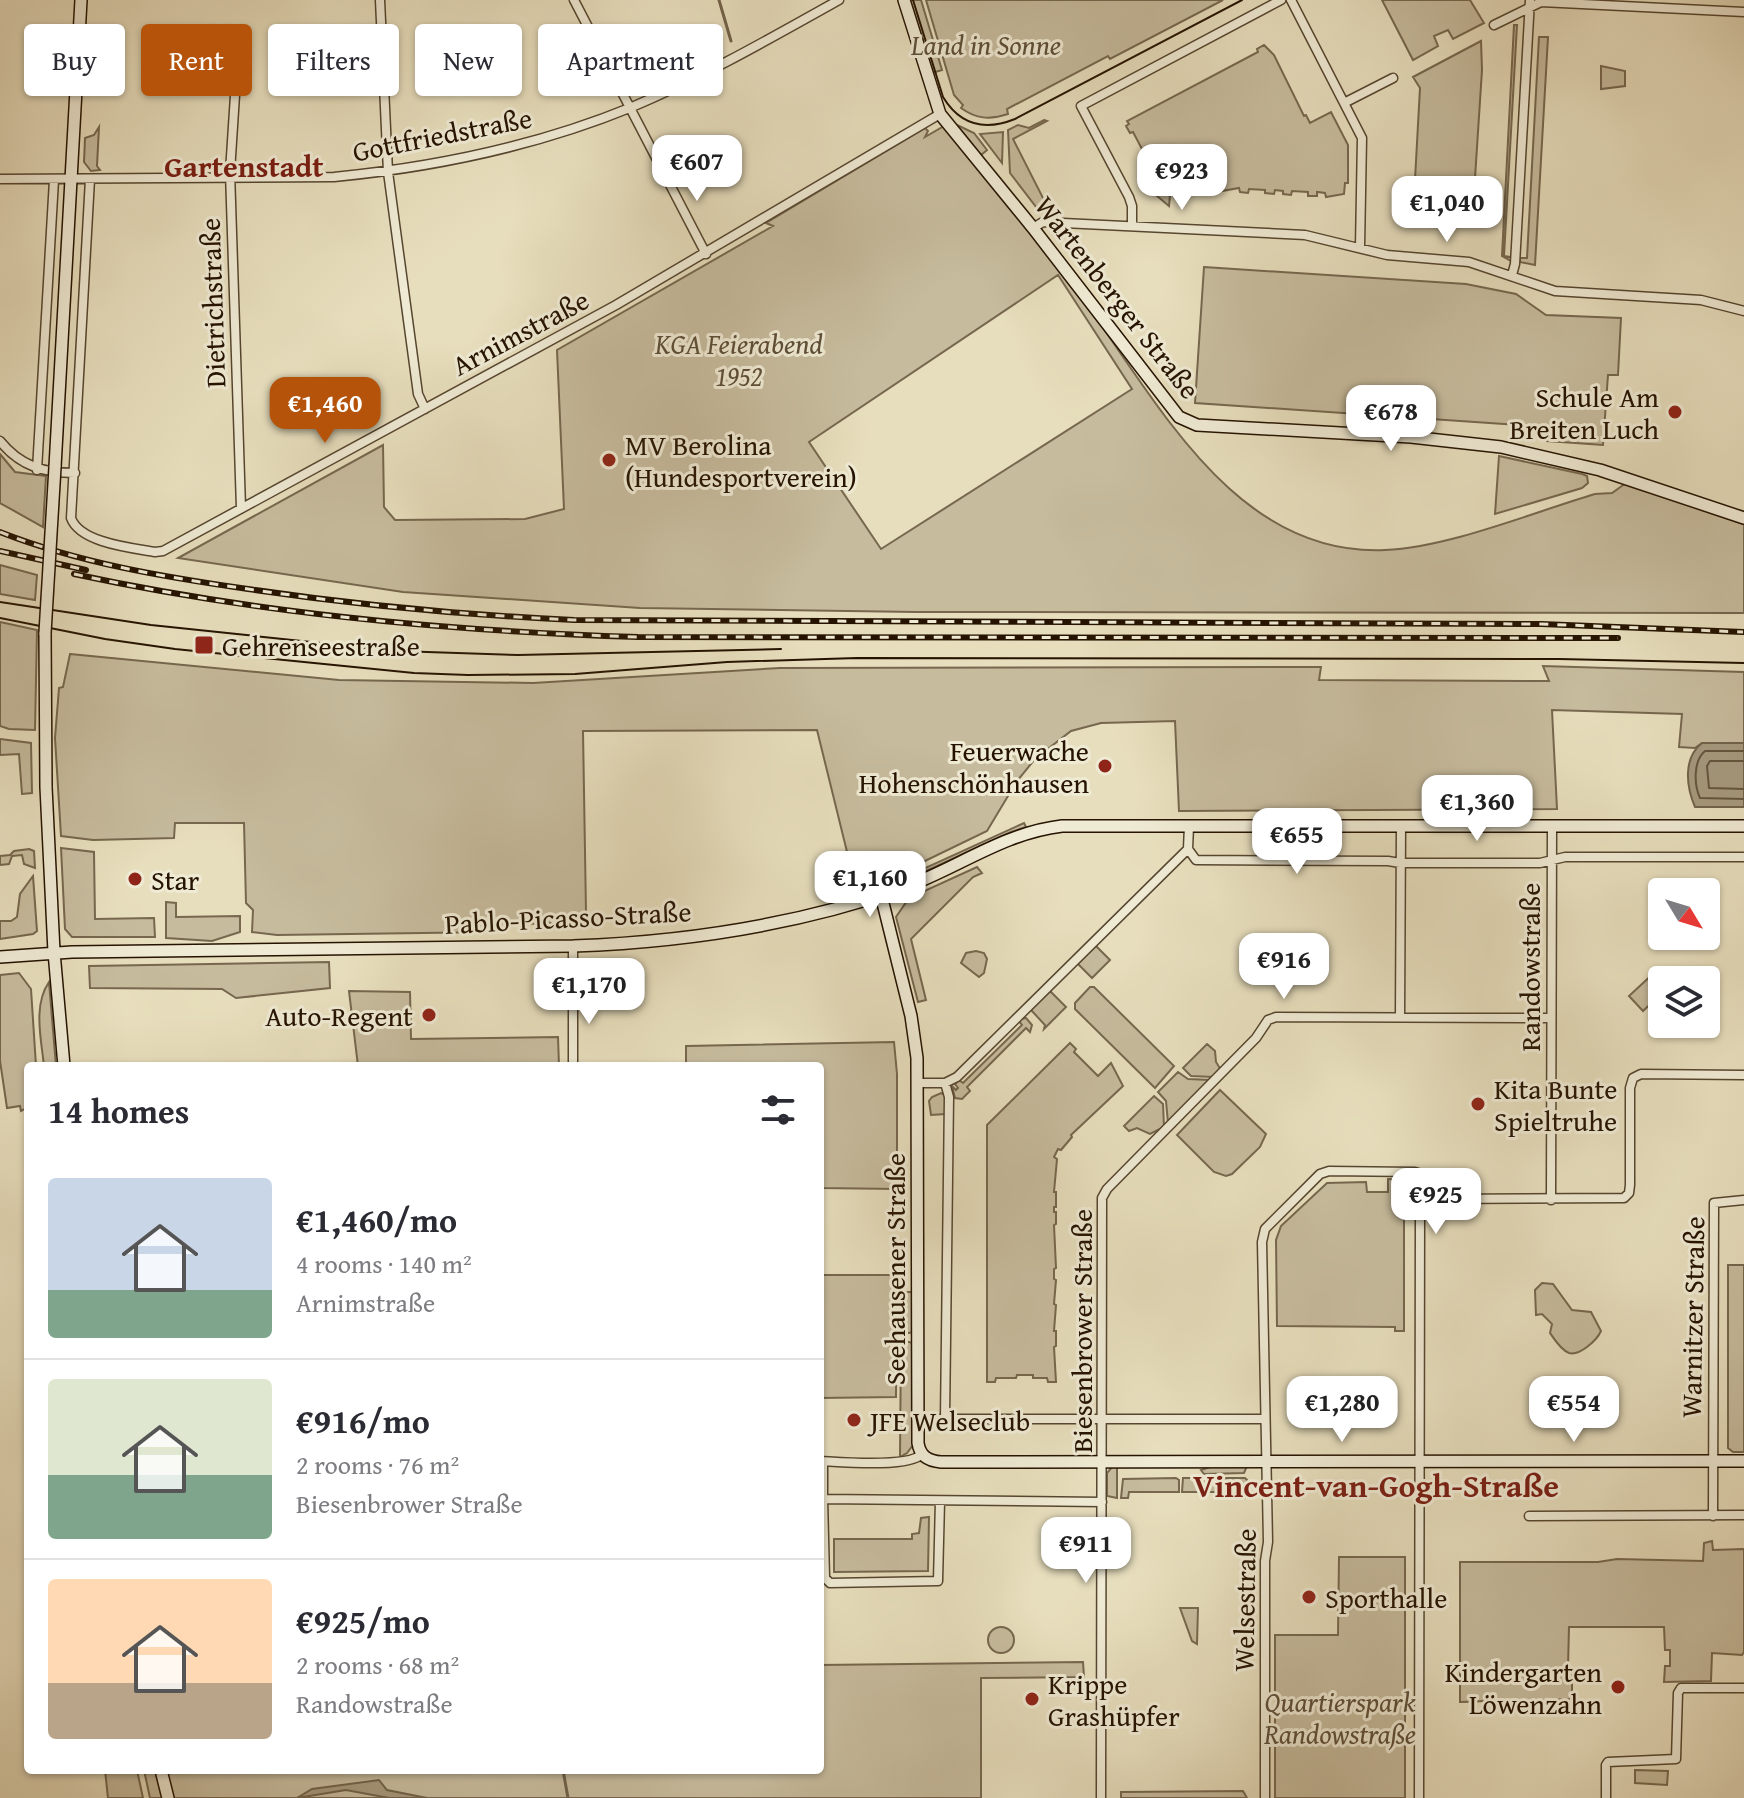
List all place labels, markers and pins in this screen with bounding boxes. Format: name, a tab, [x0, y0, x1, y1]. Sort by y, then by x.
pin: €607	[650, 135, 744, 203]
pin: €923	[1135, 144, 1229, 212]
pin: €1,040	[1382, 176, 1512, 244]
place label: Schule Am Breiten Luch	[1510, 376, 1659, 449]
pin: €1,460	[260, 377, 390, 445]
pin: €678	[1344, 385, 1438, 453]
marker: Schule Am Breiten Luch	[1666, 403, 1684, 421]
place label: MV Berolina (Hundesportverein)	[625, 424, 857, 497]
marker: MV Berolina (Hundesportverein)	[600, 451, 618, 469]
place label: Gehrenseestraße	[222, 625, 420, 666]
marker: Gehrenseestraße	[193, 634, 215, 656]
place label: Feuerwache Hohenschönhausen	[859, 730, 1089, 803]
marker: Feuerwache Hohenschönhausen	[1096, 757, 1114, 775]
pin: €1,360	[1412, 775, 1542, 843]
pin: €655	[1250, 808, 1344, 876]
pin: €1,160	[805, 851, 935, 919]
place label: Star	[151, 859, 200, 900]
marker: Star	[126, 870, 144, 888]
pin: €916	[1237, 933, 1331, 1001]
pin: €1,170	[524, 958, 654, 1026]
place label: Auto-Regent	[265, 995, 413, 1036]
marker: Auto-Regent	[420, 1006, 438, 1024]
place label: Kita Bunte Spieltruhe	[1494, 1068, 1617, 1141]
marker: Kita Bunte Spieltruhe	[1469, 1095, 1487, 1113]
pin: €925	[1389, 1168, 1483, 1236]
pin: €1,280	[1277, 1376, 1407, 1444]
pin: €554	[1527, 1376, 1621, 1444]
place label: JFE Welseclub	[867, 1400, 1030, 1441]
marker: JFE Welseclub	[845, 1411, 863, 1429]
pin: €911	[1039, 1517, 1133, 1585]
place label: Sporthalle	[1325, 1577, 1447, 1618]
marker: Sporthalle	[1300, 1588, 1318, 1606]
place label: Kindergarten Löwenzahn	[1445, 1651, 1602, 1724]
place label: Krippe Grashüpfer	[1048, 1663, 1180, 1736]
marker: Kindergarten Löwenzahn	[1609, 1678, 1627, 1696]
marker: Krippe Grashüpfer	[1023, 1690, 1041, 1708]

